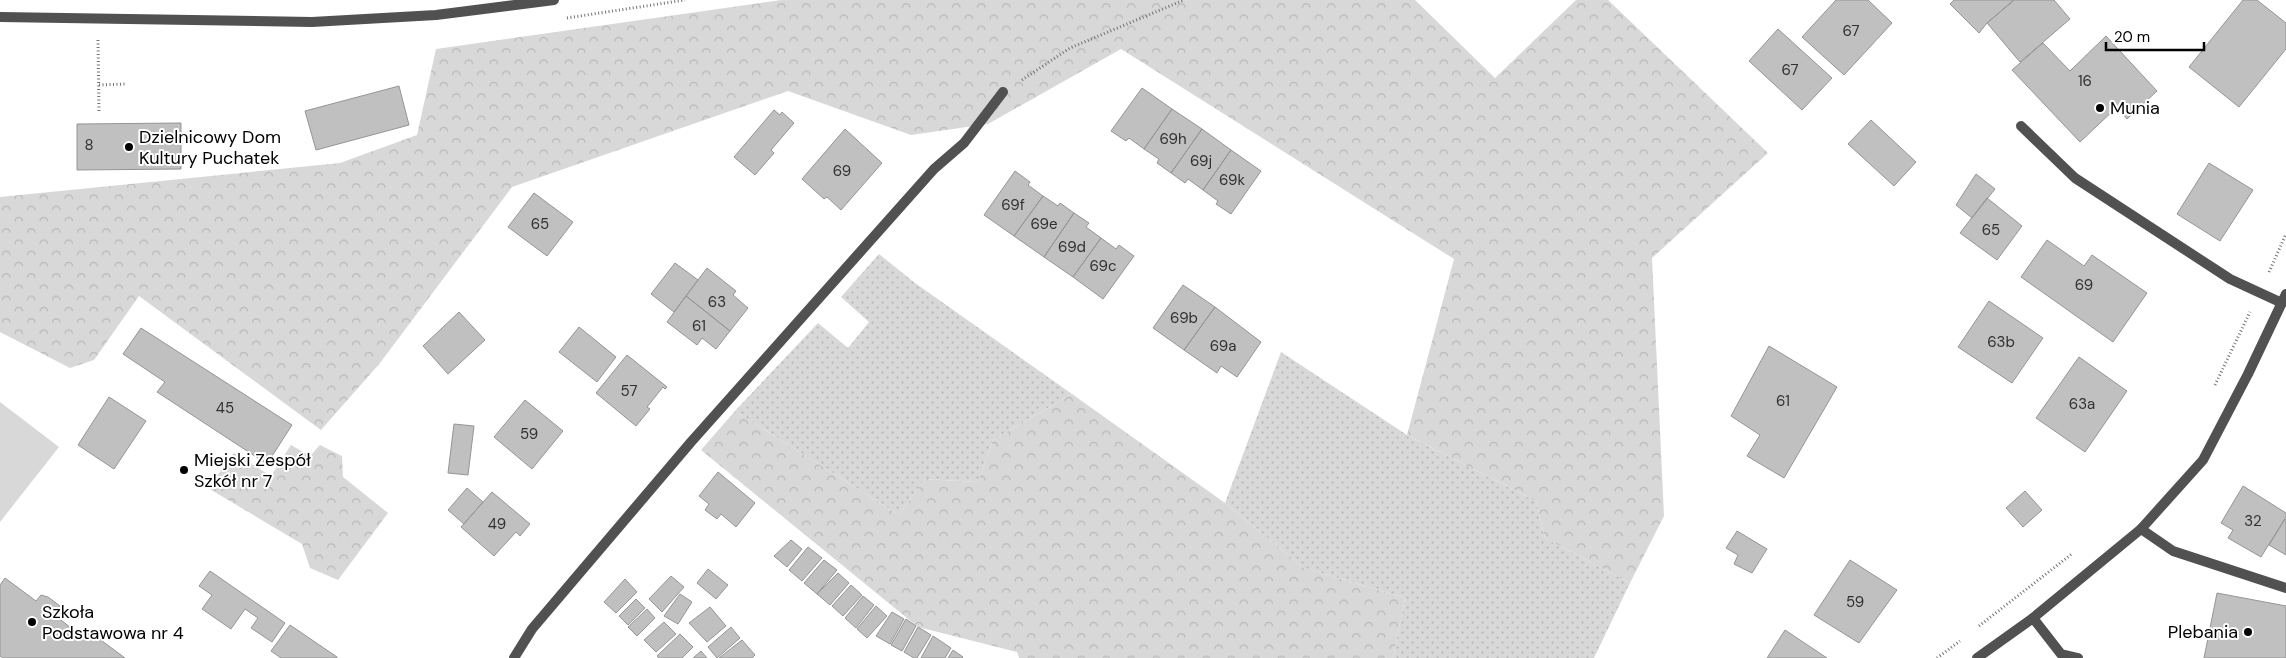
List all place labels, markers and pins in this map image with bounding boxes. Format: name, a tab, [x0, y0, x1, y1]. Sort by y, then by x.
place label: Munia	[2110, 96, 2160, 120]
marker: Munia	[2094, 102, 2106, 114]
place label: Dzielnicowy Dom Kultury Puchatek	[139, 125, 281, 170]
marker: Dzielnicowy Dom Kultury Puchatek	[123, 141, 135, 153]
place label: Miejski Zespół Szkół nr 7	[194, 448, 311, 493]
marker: Miejski Zespół Szkół nr 7	[178, 464, 190, 476]
place label: Szkoła Podstawowa nr 4	[42, 600, 184, 645]
marker: Szkoła Podstawowa nr 4	[26, 616, 38, 628]
place label: Plebania	[2168, 620, 2238, 644]
marker: Plebania	[2242, 626, 2254, 638]

